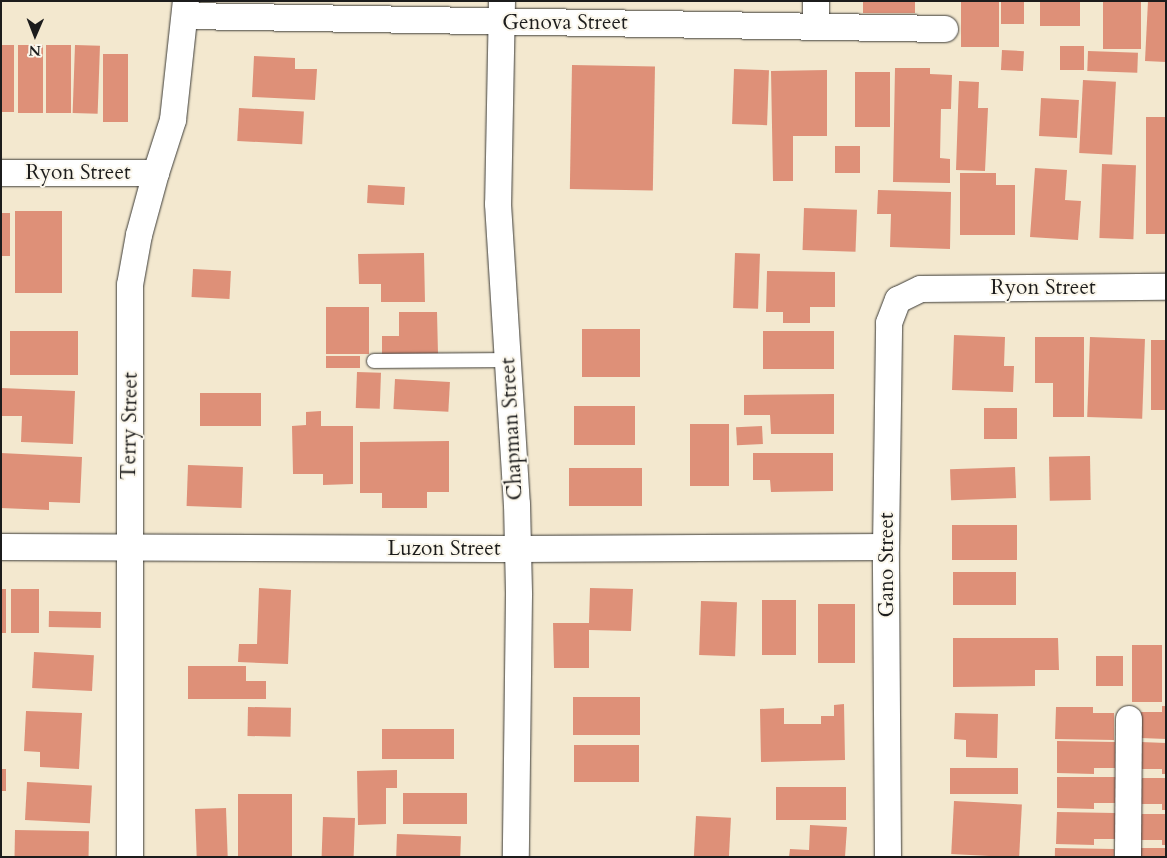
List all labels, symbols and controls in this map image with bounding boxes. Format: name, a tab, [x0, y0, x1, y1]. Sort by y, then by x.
north arrow	[10, 10, 60, 60]
street label: Genova Street	[502, 10, 628, 36]
text: N	[28, 41, 41, 60]
street label: Ryon Street	[25, 160, 131, 186]
street label: Ryon Street	[990, 275, 1096, 301]
street label: Chapman Street	[496, 357, 528, 501]
street label: Terry Street	[116, 372, 144, 480]
street label: Gano Street	[874, 512, 900, 618]
street label: Luzon Street	[387, 536, 501, 562]

